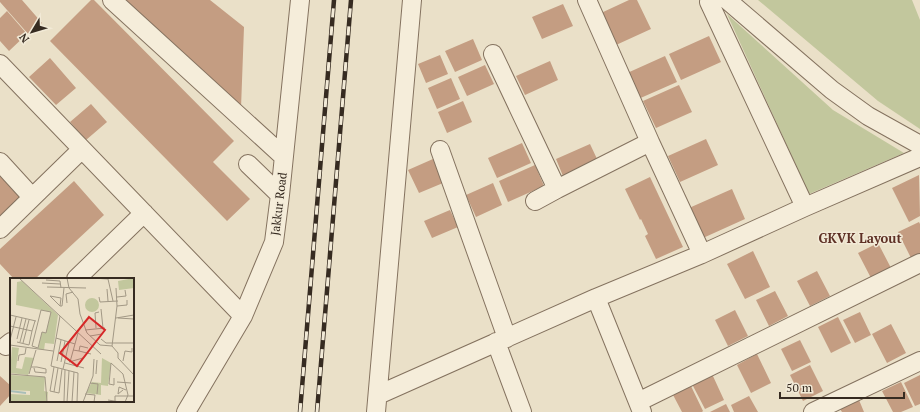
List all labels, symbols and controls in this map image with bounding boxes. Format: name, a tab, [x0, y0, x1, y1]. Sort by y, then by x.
north arrow	[12, 12, 52, 52]
text: N	[16, 30, 32, 46]
street label: Jakkur Road	[267, 171, 290, 236]
district label: GKVK Layout	[818, 229, 902, 247]
inset map	[10, 278, 134, 402]
scale bar	[780, 374, 904, 400]
text: 50 m	[786, 380, 813, 395]

